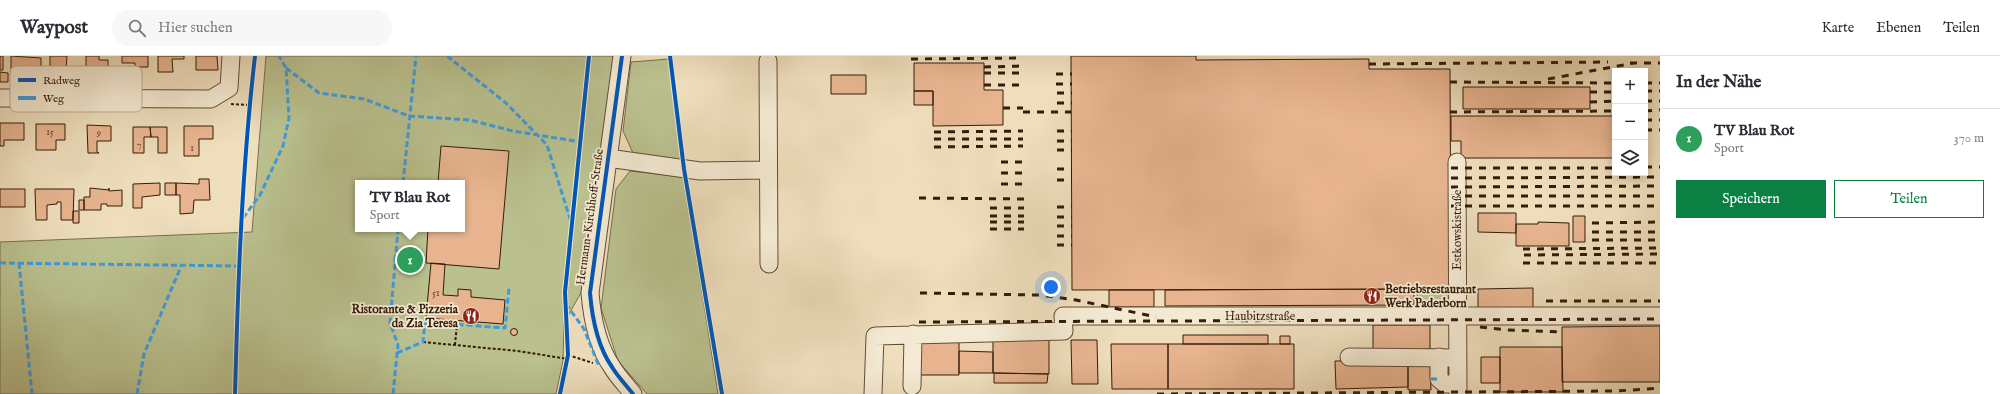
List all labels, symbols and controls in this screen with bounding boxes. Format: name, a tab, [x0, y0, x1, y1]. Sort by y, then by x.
search box	[112, 10, 392, 46]
text: Waypost	[20, 16, 88, 40]
icon: search	[126, 17, 148, 39]
text: Hier suchen	[158, 18, 233, 37]
text: Karte	[1822, 19, 1854, 37]
text: Ebenen	[1876, 19, 1921, 37]
text: Teilen	[1943, 19, 1980, 37]
legend	[10, 66, 142, 112]
map controls	[1612, 68, 1648, 176]
button: +	[1612, 68, 1648, 104]
text: In der Nähe	[1676, 72, 1761, 93]
text: Radweg	[43, 74, 81, 88]
text: Weg	[43, 92, 65, 106]
button: −	[1612, 104, 1648, 140]
text: TV Blau Rot	[1714, 121, 1794, 140]
house number: 15	[46, 126, 54, 139]
house number: 9	[96, 127, 101, 140]
text: 1	[1687, 130, 1691, 147]
text: 370 m	[1954, 130, 1984, 147]
house number: 7	[137, 139, 142, 152]
button: layers	[1612, 140, 1648, 176]
text: Sport	[1714, 140, 1744, 157]
house number: 1	[190, 142, 194, 155]
street label: Hermann-Kirchhoff-Straße	[573, 147, 607, 286]
popup	[355, 180, 465, 232]
button: Speichern	[1676, 180, 1826, 218]
button: Teilen	[1834, 180, 1984, 218]
text: TV Blau Rot	[370, 188, 450, 207]
street label: Estkowskistraße	[1450, 189, 1465, 270]
text: Sport	[370, 207, 400, 224]
pin: 1	[397, 245, 423, 275]
your location	[1041, 277, 1061, 297]
place label: Betriebsrestaurant Werk Paderborn	[1384, 282, 1477, 311]
restaurant icon: Betriebsrestaurant Werk Paderborn	[1362, 286, 1382, 306]
house number: 51	[432, 287, 440, 300]
place label: Ristorante & Pizzeria da Zia Teresa	[352, 302, 459, 331]
restaurant icon: Ristorante & Pizzeria da Zia Teresa	[461, 306, 481, 326]
street label: Haubitzstraße	[1225, 309, 1296, 324]

